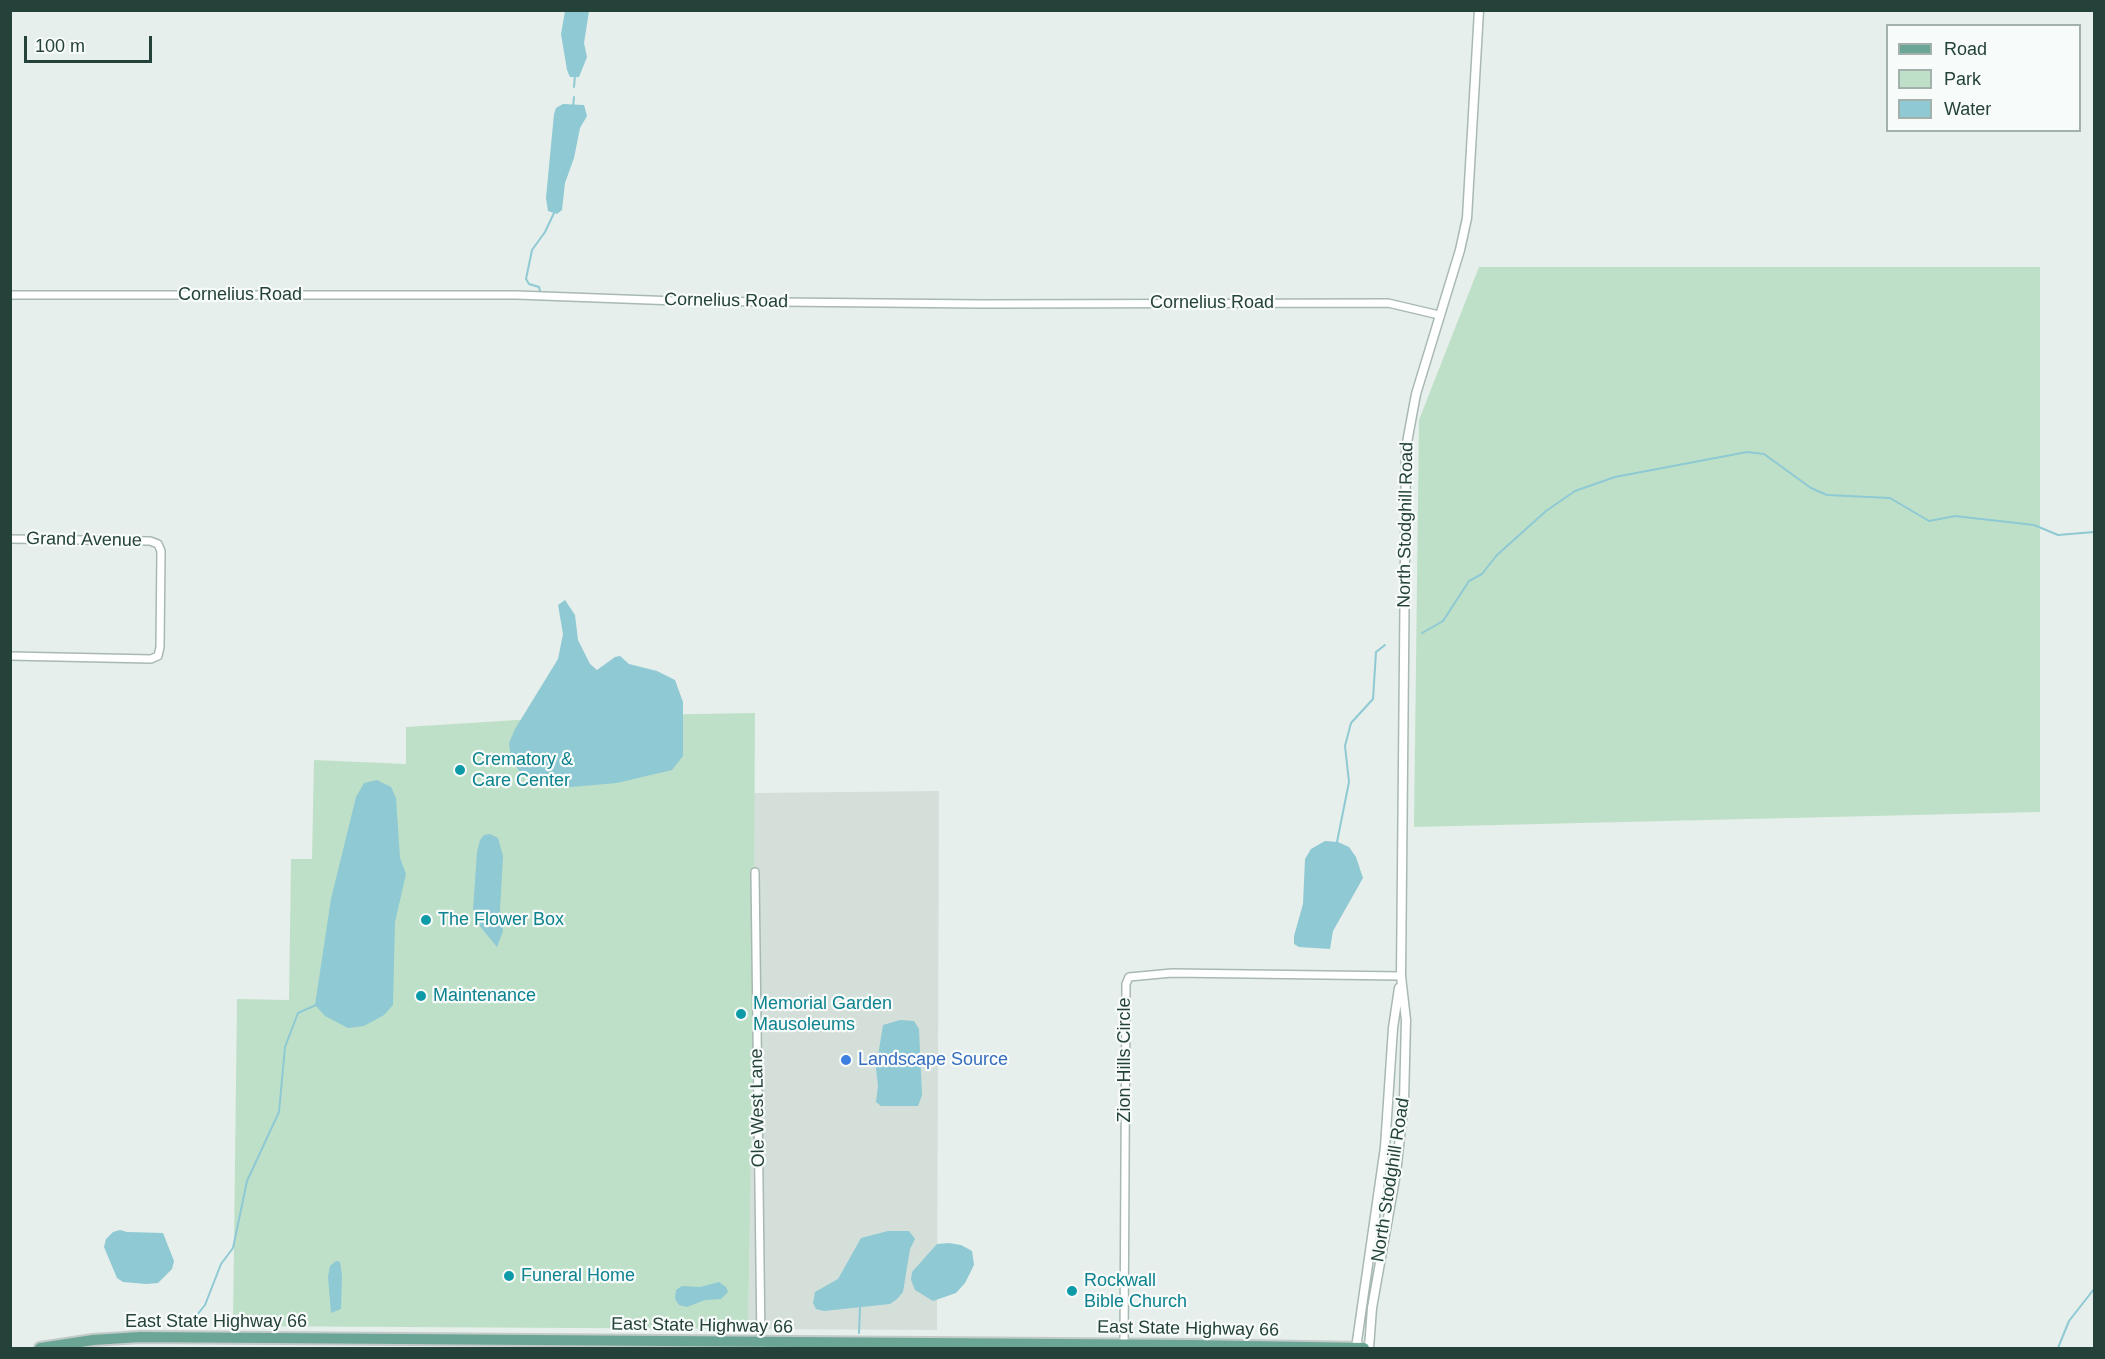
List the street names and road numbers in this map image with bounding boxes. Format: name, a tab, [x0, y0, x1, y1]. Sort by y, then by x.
street label: Cornelius Road	[178, 284, 302, 306]
street label: Cornelius Road	[664, 289, 788, 313]
street label: Cornelius Road	[1150, 292, 1274, 314]
street label: North Stodghill Road	[1394, 442, 1418, 608]
street label: Grand Avenue	[26, 528, 142, 552]
street label: Zion Hills Circle	[1114, 997, 1136, 1123]
street label: Ole West Lane	[746, 1048, 770, 1168]
street label: North Stodghill Road	[1367, 1096, 1415, 1264]
street label: East State Highway 66	[125, 1311, 307, 1333]
street label: East State Highway 66	[611, 1314, 793, 1338]
street label: East State Highway 66	[1097, 1317, 1279, 1341]

